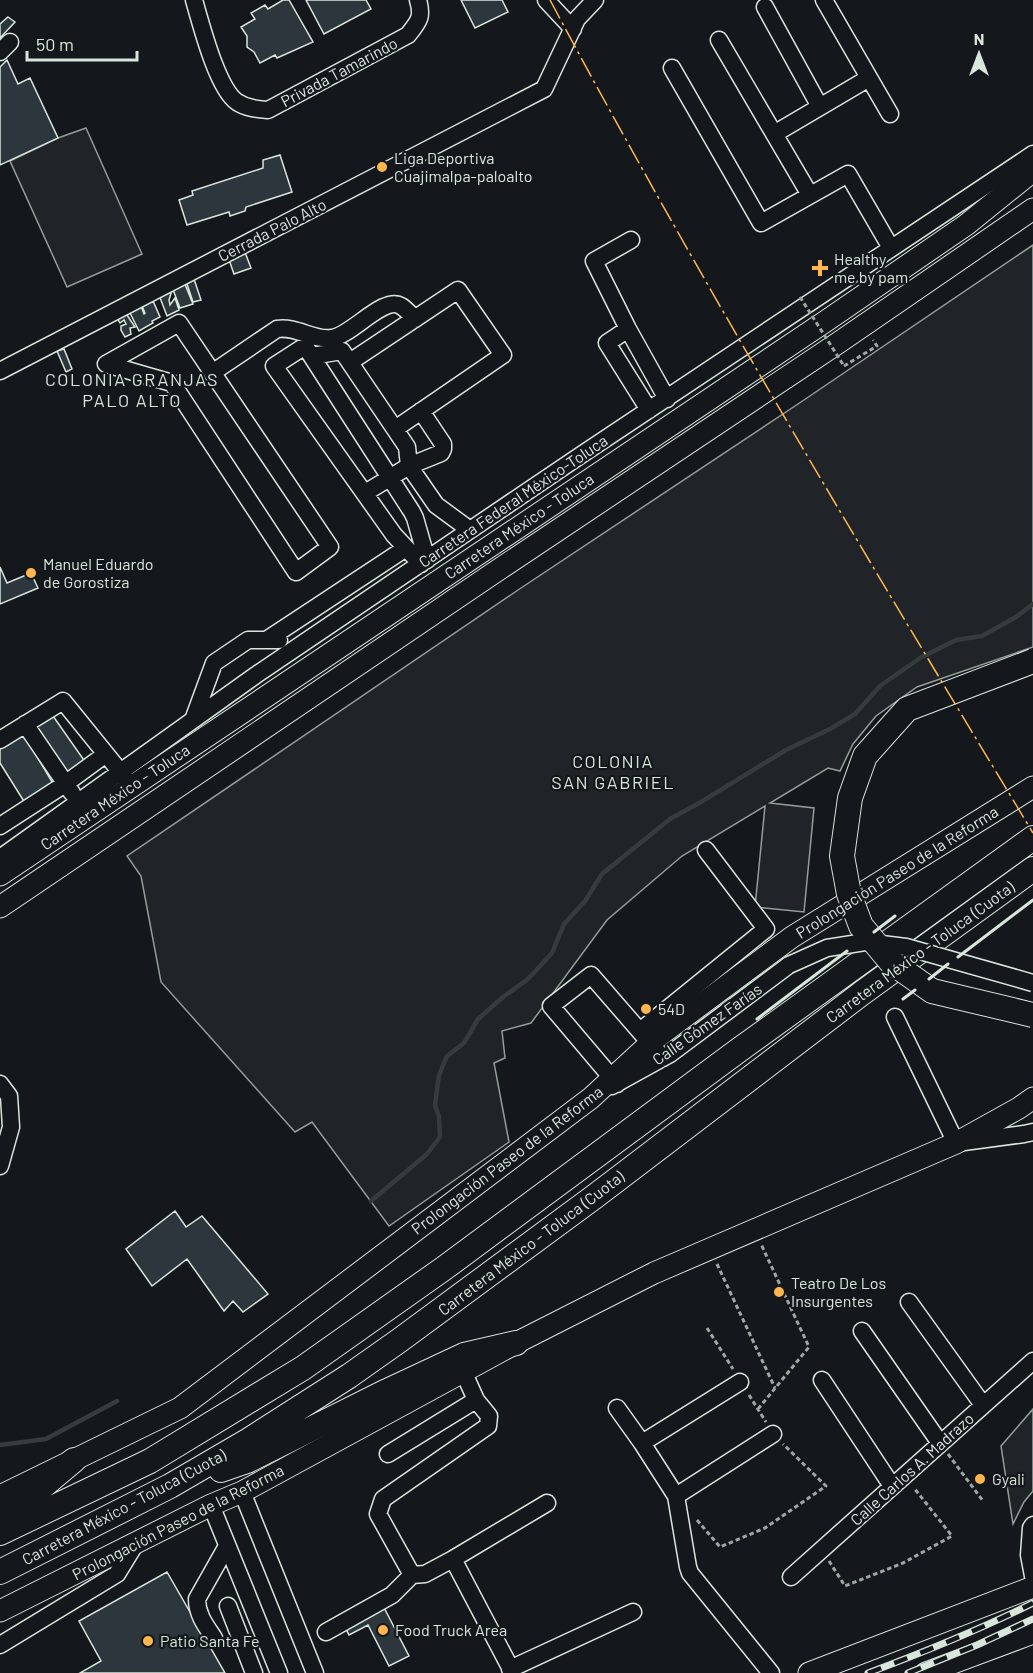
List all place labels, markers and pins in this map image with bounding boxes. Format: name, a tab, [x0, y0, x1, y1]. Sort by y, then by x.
place label: Liga Deportiva Cuajimalpa-paloalto	[394, 148, 532, 185]
marker: Liga Deportiva Cuajimalpa-paloalto	[375, 160, 389, 174]
place label: Healthy me by pam	[834, 249, 908, 286]
marker: Healthy me by pam	[811, 259, 829, 277]
place label: Manuel Eduardo de Gorostiza	[43, 554, 154, 591]
marker: Manuel Eduardo de Gorostiza	[24, 566, 38, 580]
place label: 54D	[658, 999, 685, 1018]
marker: 54D	[639, 1002, 653, 1016]
place label: Teatro De Los Insurgentes	[791, 1273, 886, 1310]
marker: Teatro De Los Insurgentes	[772, 1285, 786, 1299]
place label: Gyali	[992, 1469, 1025, 1488]
marker: Gyali	[973, 1472, 987, 1486]
place label: Food Truck Area	[395, 1620, 507, 1639]
marker: Food Truck Area	[376, 1623, 390, 1637]
place label: Patio Santa Fe	[160, 1631, 260, 1650]
marker: Patio Santa Fe	[141, 1634, 155, 1648]

